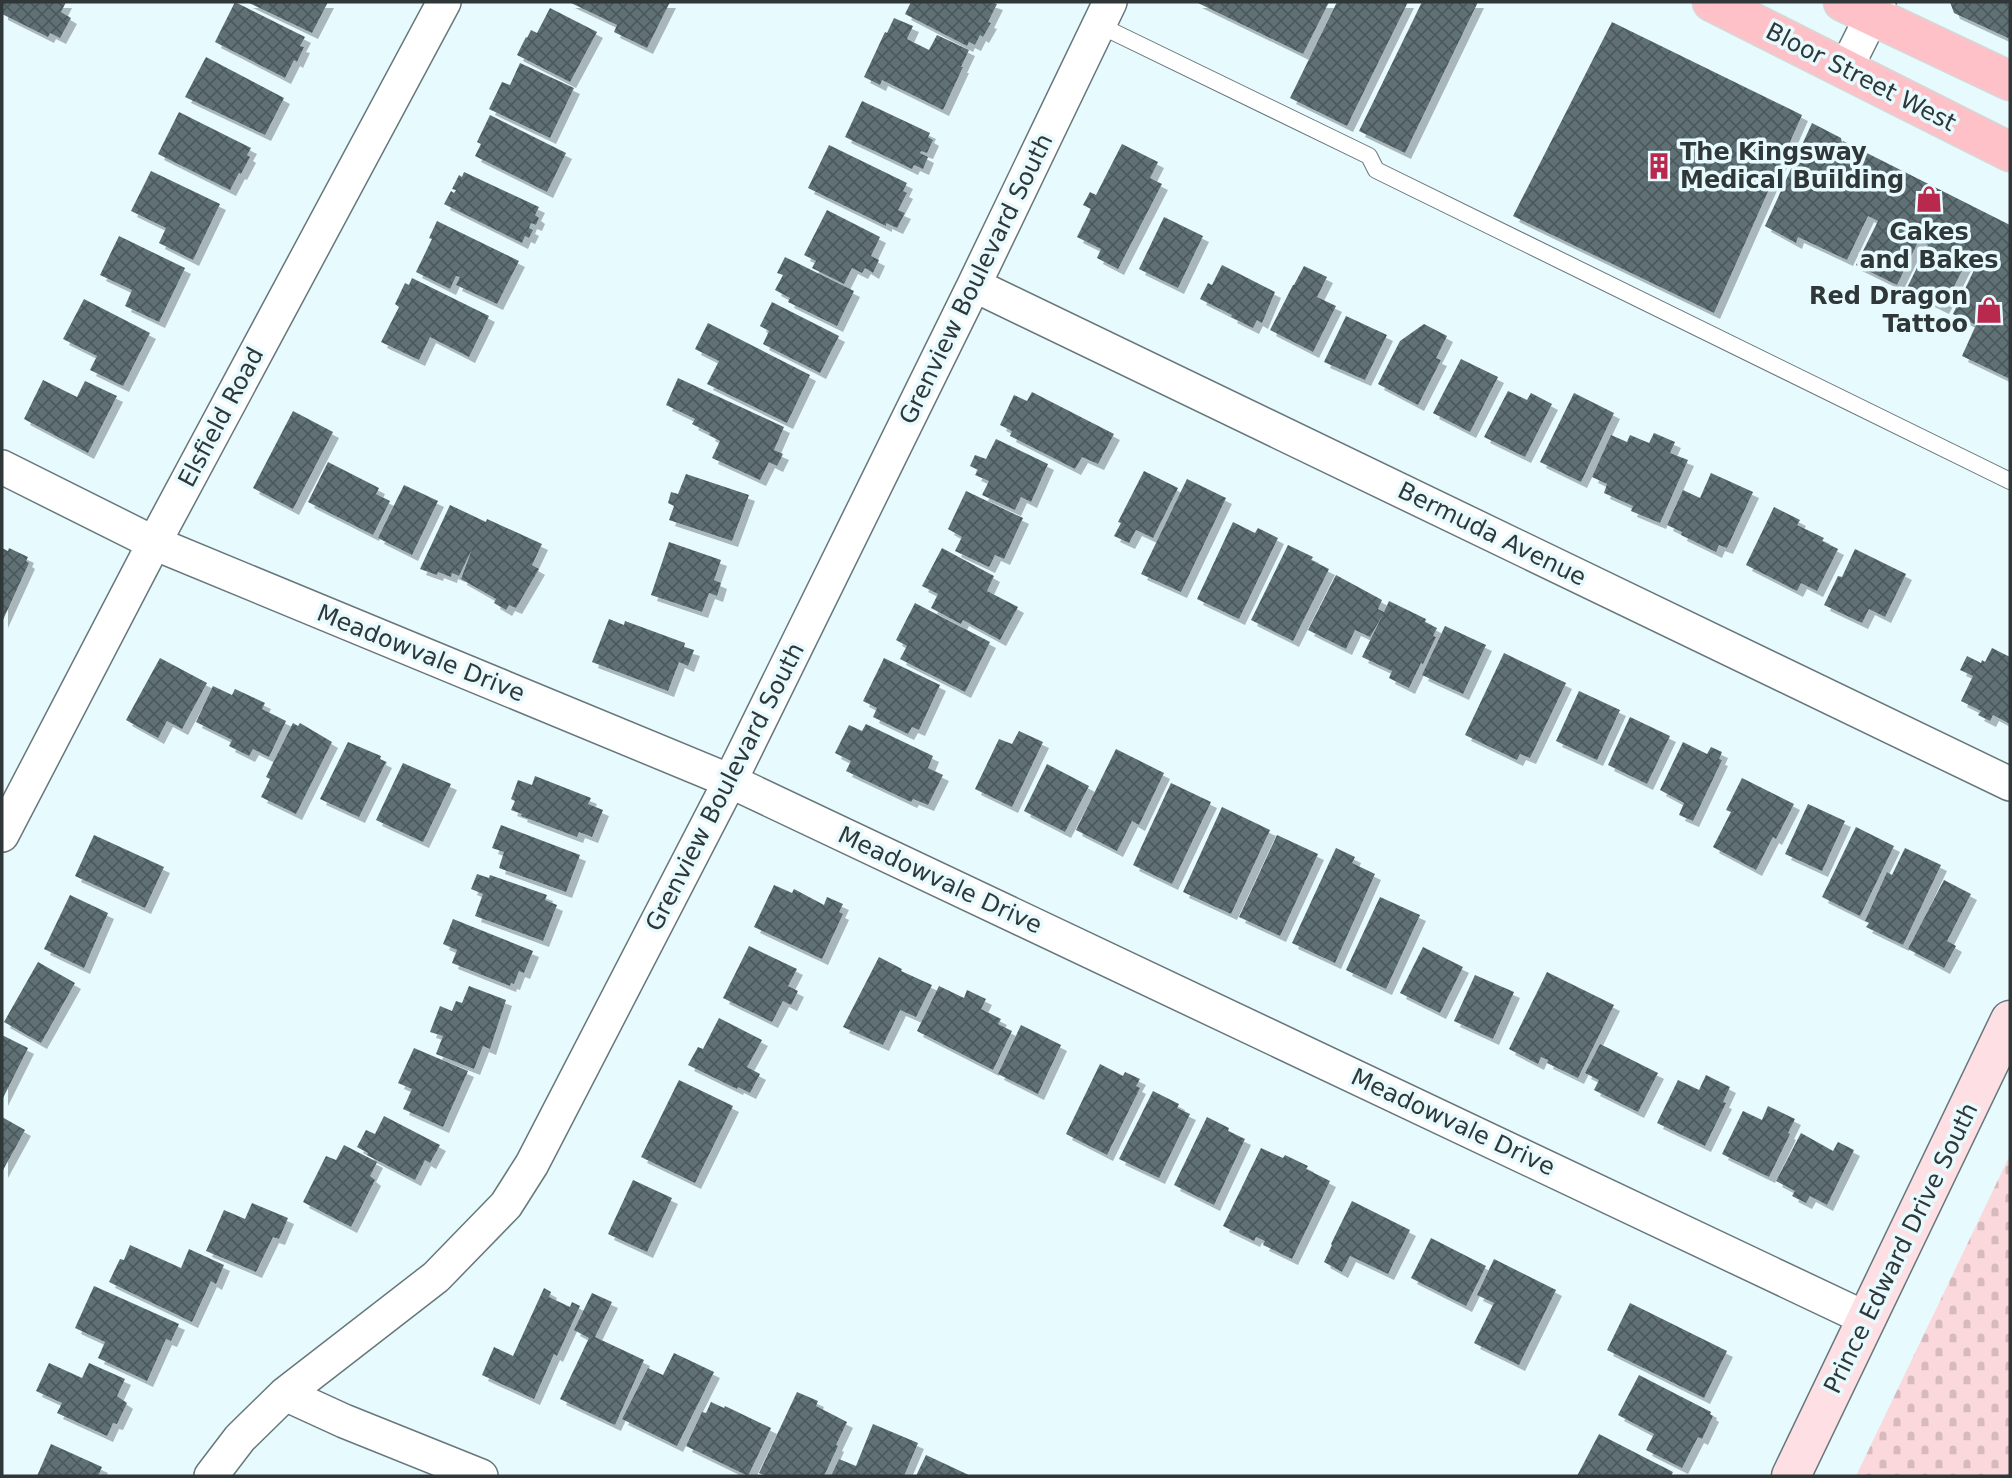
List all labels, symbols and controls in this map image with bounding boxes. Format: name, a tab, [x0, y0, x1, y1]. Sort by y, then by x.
street label: Bloor Street West	[1761, 17, 1961, 137]
street label: Grenview Boulevard South	[893, 129, 1059, 429]
place label: The Kingsway Medical Building	[1680, 138, 1904, 194]
building icon: The Kingsway Medical Building	[1644, 151, 1674, 181]
shop icon: Cakes and Bakes	[1914, 184, 1944, 214]
place label: Cakes and Bakes	[1859, 218, 1999, 274]
place label: Red Dragon Tattoo	[1809, 282, 1968, 338]
shop icon: Red Dragon Tattoo	[1974, 295, 2004, 325]
street label: Elsfield Road	[172, 342, 270, 492]
street label: Bermuda Avenue	[1393, 476, 1591, 592]
street label: Meadowvale Drive	[313, 598, 529, 708]
street label: Grenview Boulevard South	[640, 638, 810, 936]
street label: Meadowvale Drive	[834, 820, 1046, 940]
street label: Meadowvale Drive	[1347, 1062, 1559, 1182]
street label: Prince Edward Drive South	[1818, 1098, 1984, 1398]

